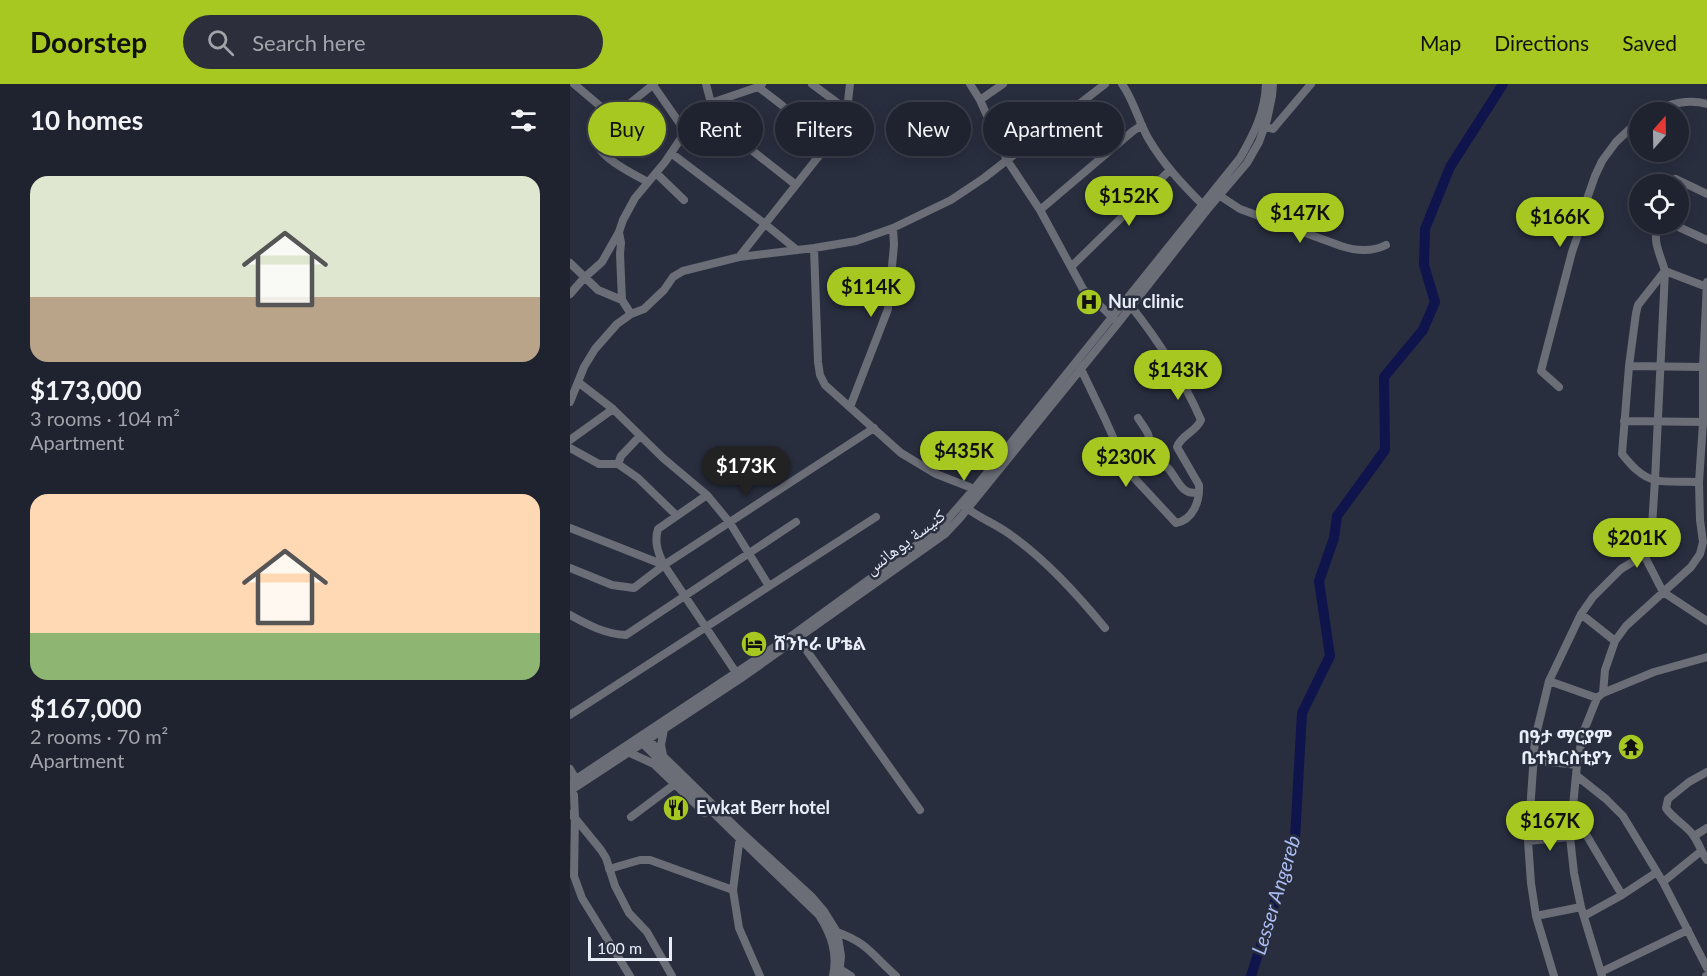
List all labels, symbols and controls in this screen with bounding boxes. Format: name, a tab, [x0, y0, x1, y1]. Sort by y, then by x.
search box	[183, 15, 603, 69]
text: Doorstep	[30, 25, 147, 59]
icon: search	[204, 26, 237, 59]
text: Search here	[252, 29, 366, 56]
text: Map	[1420, 30, 1461, 55]
text: Directions	[1494, 30, 1589, 55]
text: Saved	[1622, 30, 1677, 55]
chip: Buy	[588, 102, 666, 156]
chip: Rent	[678, 102, 763, 156]
chip: Filters	[775, 102, 874, 156]
chip: New	[886, 102, 971, 156]
chip: Apartment	[983, 102, 1124, 156]
north arrow	[1629, 102, 1689, 162]
map controls	[1629, 102, 1689, 234]
text: 10 homes	[30, 104, 143, 136]
icon: filters	[507, 104, 540, 137]
button: locate	[1629, 174, 1689, 234]
pin: $152K	[1087, 176, 1171, 227]
text: $152K	[1099, 183, 1159, 207]
pin: $147K	[1258, 193, 1342, 244]
pin: $166K	[1518, 197, 1602, 248]
text: $147K	[1270, 200, 1330, 224]
text: $166K	[1530, 204, 1590, 228]
icon: home	[231, 215, 339, 323]
pin: $114K	[829, 267, 913, 318]
text: $114K	[841, 274, 901, 298]
hospital icon: Nur clinic	[1074, 287, 1104, 317]
place label: Nur clinic	[1108, 290, 1184, 312]
pin: $143K	[1136, 350, 1220, 401]
text: $143K	[1148, 357, 1208, 381]
text: $173,000	[30, 374, 142, 406]
text: 3 rooms · 104 m²	[30, 406, 180, 430]
text: Apartment	[30, 430, 124, 454]
pin: $435K	[922, 431, 1006, 482]
pin: $230K	[1084, 437, 1168, 488]
text: $435K	[934, 438, 994, 462]
text: $230K	[1096, 444, 1156, 468]
pin: $173K	[704, 446, 788, 497]
text: $173K	[716, 453, 776, 477]
street label: كنيسة يوهانس	[860, 503, 950, 580]
pin: $201K	[1595, 518, 1679, 569]
text: $201K	[1607, 525, 1667, 549]
icon: home	[231, 533, 339, 641]
hotel icon: ሸንኮራ ሆቴል	[739, 629, 769, 659]
place label: ሸንኮራ ሆቴል	[774, 632, 866, 654]
text: $167,000	[30, 692, 142, 724]
text: 2 rooms · 70 m²	[30, 724, 168, 748]
place label: በዓታ ማርያም ቤተክርስቲያን	[1518, 725, 1612, 768]
temple icon: በዓታ ማርያም ቤተክርስቲያን	[1616, 732, 1646, 762]
text: Apartment	[30, 748, 124, 772]
restaurant icon: Ewkat Berr hotel	[661, 793, 691, 823]
place label: Ewkat Berr hotel	[696, 796, 830, 818]
pin: $167K	[1508, 801, 1592, 852]
text: $167K	[1520, 808, 1580, 832]
water label: Lesser Angereb	[1246, 832, 1305, 957]
scale bar	[588, 934, 672, 962]
text: 100 m	[597, 938, 642, 957]

